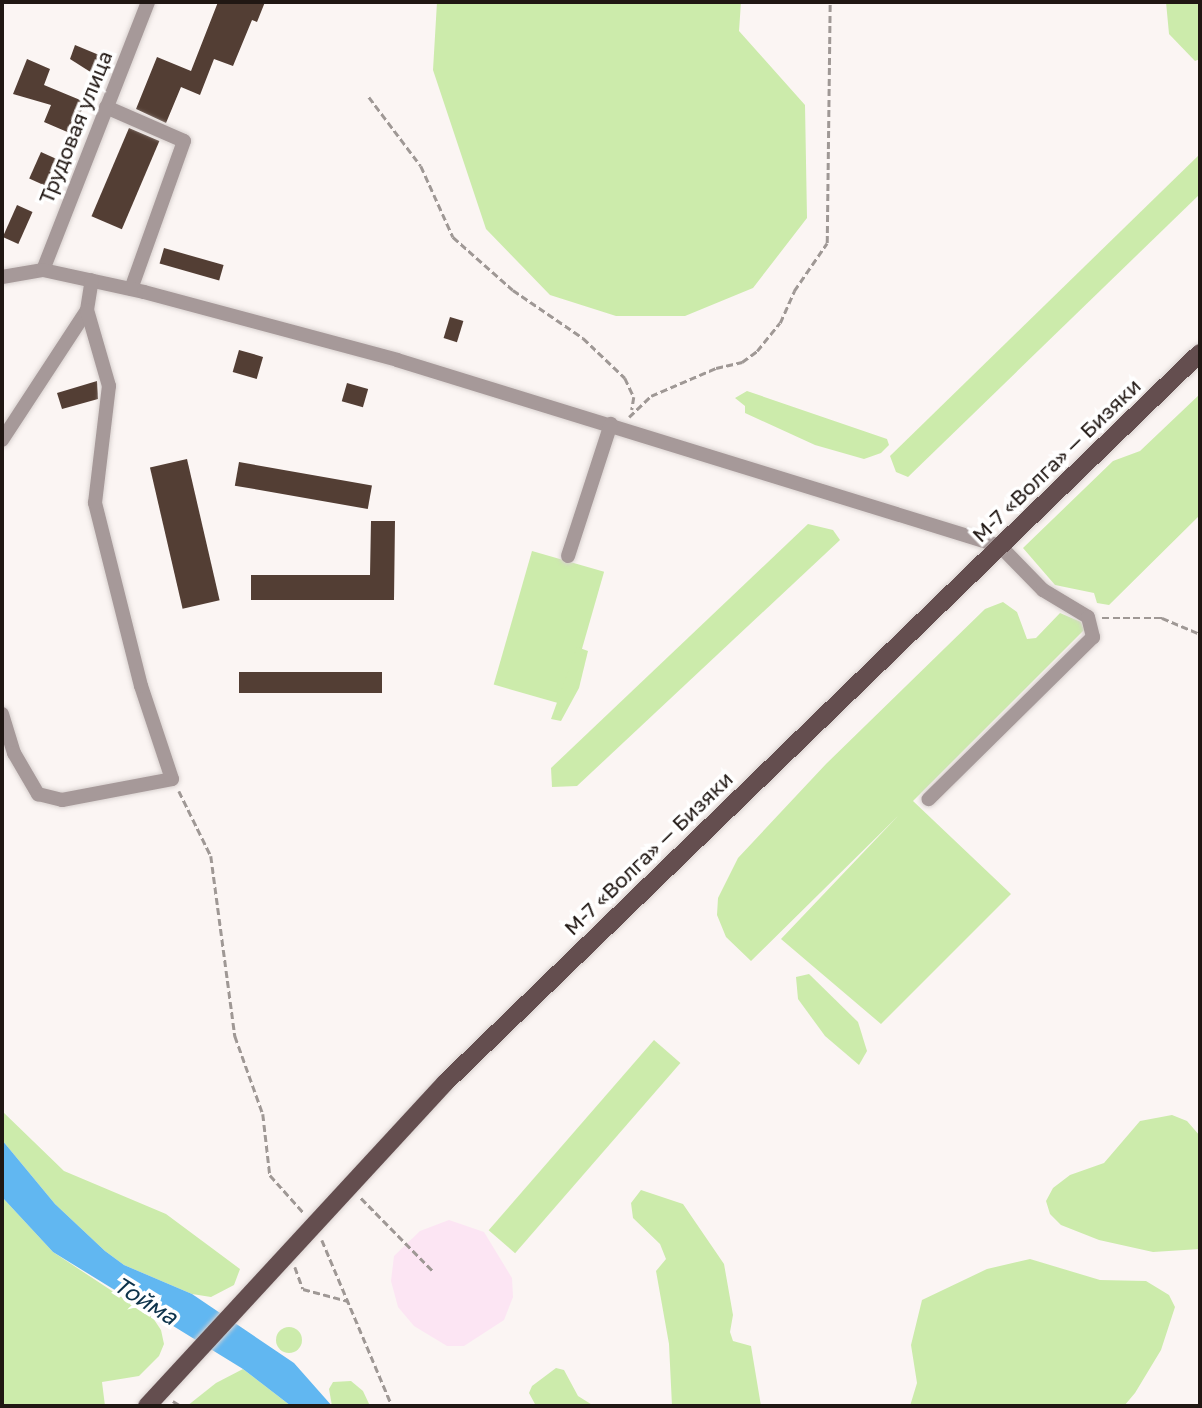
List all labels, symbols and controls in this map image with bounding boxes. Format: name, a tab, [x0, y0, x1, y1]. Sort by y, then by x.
street label: Трудовая улица	[33, 47, 117, 207]
street label: М-7 «Волга» — Бизяки	[966, 373, 1146, 547]
street label: М-7 «Волга» — Бизяки	[558, 766, 738, 940]
water label: Тойма	[109, 1270, 183, 1330]

